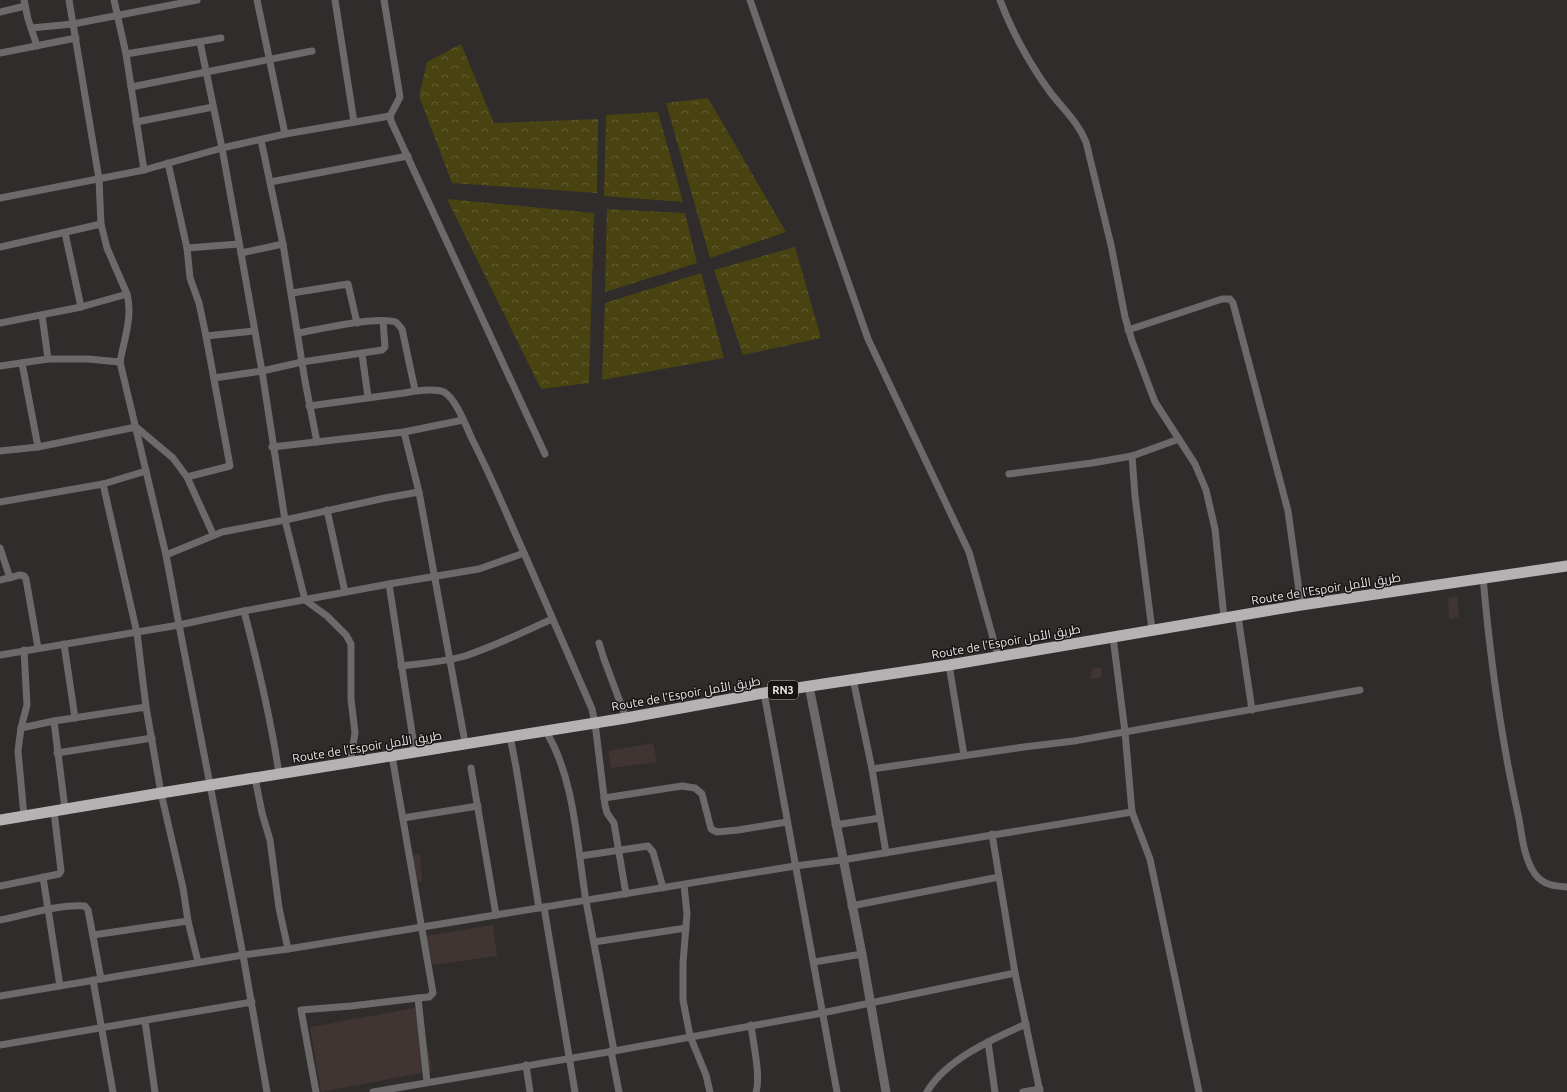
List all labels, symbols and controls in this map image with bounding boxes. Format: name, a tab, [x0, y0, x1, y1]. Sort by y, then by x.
street label: Route de l’Espoir طريق الأمل	[1250, 570, 1402, 608]
street label: Route de l’Espoir طريق الأمل	[930, 622, 1082, 662]
street label: Route de l’Espoir طريق الأمل	[610, 674, 762, 714]
road number: RN3	[768, 681, 798, 699]
street label: Route de l’Espoir طريق الأمل	[291, 728, 443, 766]

